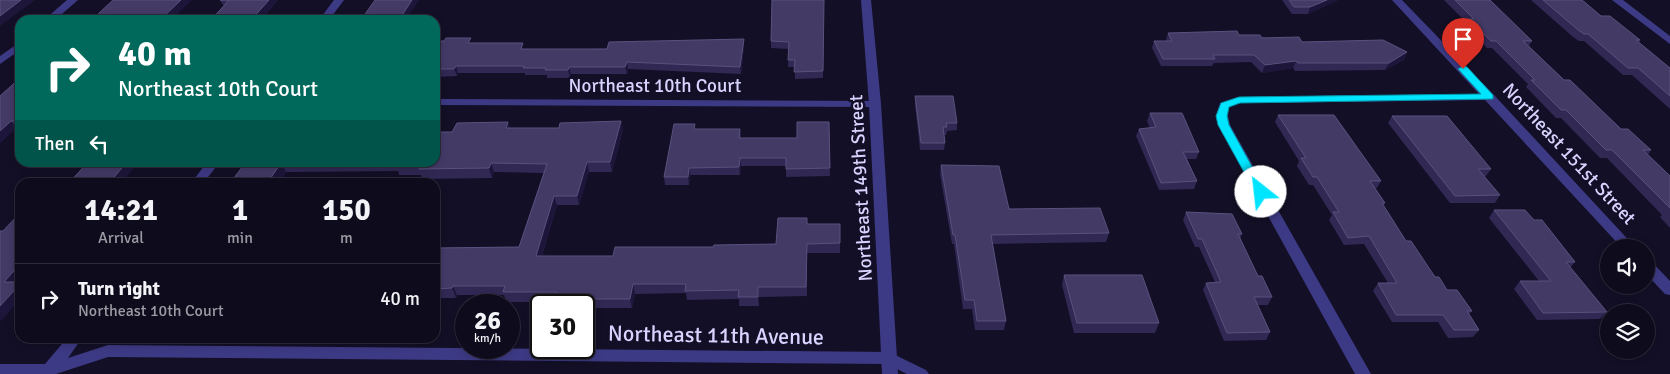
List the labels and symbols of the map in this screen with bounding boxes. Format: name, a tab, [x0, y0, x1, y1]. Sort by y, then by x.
pin	[1442, 18, 1484, 69]
street label: Northeast 10th Court	[569, 74, 742, 98]
street label: Northeast 151st Street	[1497, 78, 1641, 230]
street label: Northeast 149th Street	[844, 94, 878, 282]
position arrow	[1234, 165, 1286, 217]
speed limit sign: 30	[530, 294, 595, 359]
street label: Northeast 11th Avenue	[608, 320, 824, 350]

